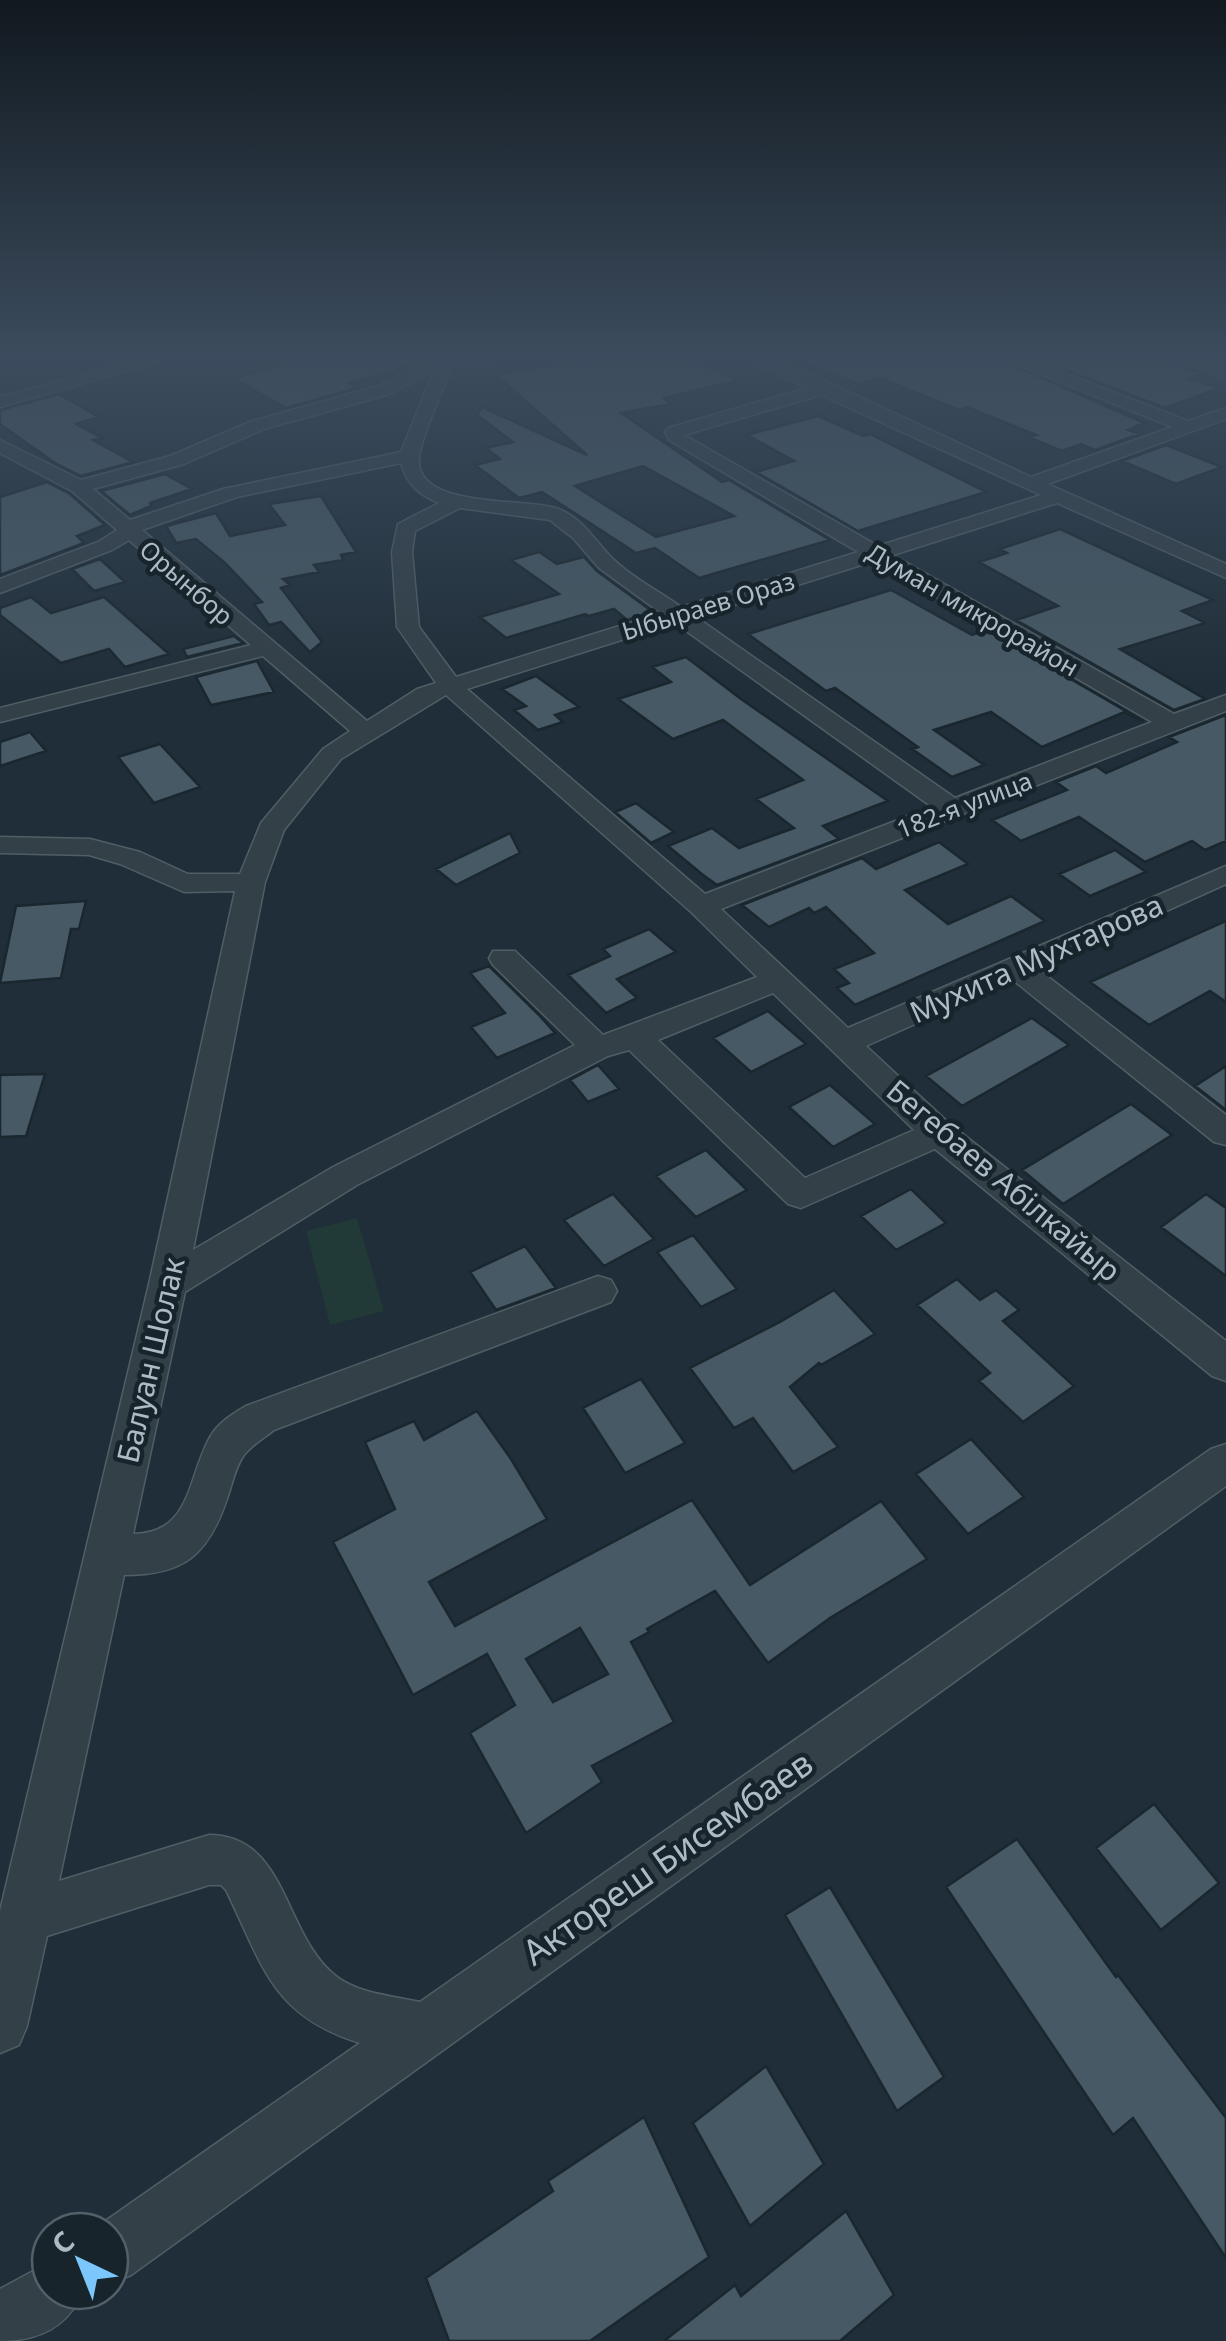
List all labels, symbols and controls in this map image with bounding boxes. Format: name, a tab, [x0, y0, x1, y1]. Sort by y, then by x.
street label: Орынбор	[133, 532, 241, 632]
street label: Думан микрорайон	[861, 534, 1085, 684]
street label: Ыбыраев Ораз	[617, 563, 799, 647]
street label: 182-я улица	[891, 763, 1037, 845]
street label: Мухита Мухтарова	[903, 884, 1169, 1032]
street label: Бегебаев Абілкайыр	[878, 1070, 1130, 1290]
street label: Балуан Шолак	[106, 1253, 194, 1467]
street label: Актореш Бисембаев	[513, 1739, 821, 1975]
north arrow	[30, 2211, 130, 2311]
text: С	[43, 2222, 82, 2262]

